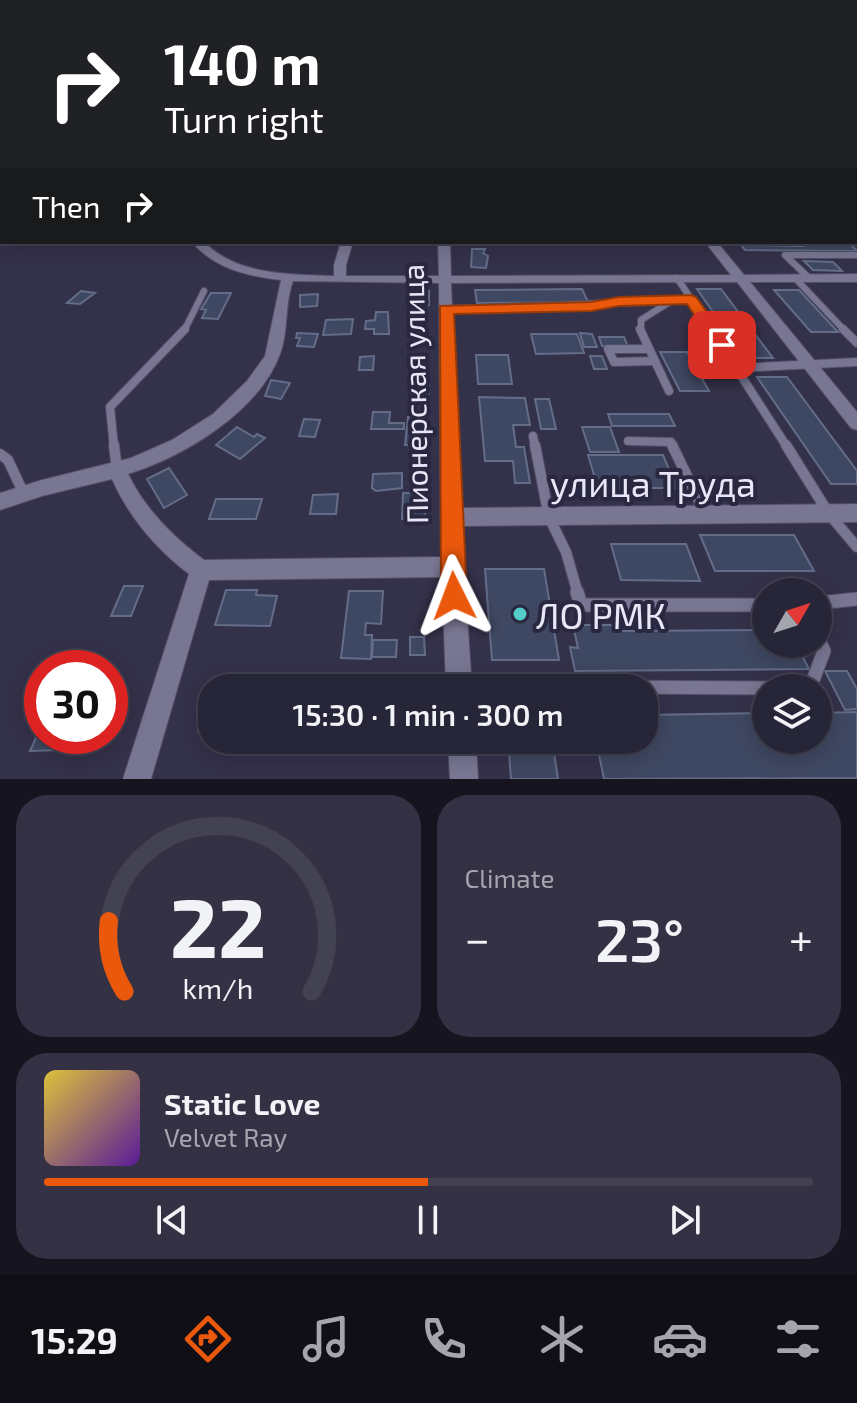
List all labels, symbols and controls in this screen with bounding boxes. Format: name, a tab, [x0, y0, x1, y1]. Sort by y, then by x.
text: 140 m	[164, 29, 321, 96]
icon: right	[32, 32, 136, 136]
text: Turn right	[164, 97, 324, 140]
icon: right	[116, 184, 160, 228]
text: Then	[32, 188, 100, 224]
street label: Пионерская улица	[394, 264, 435, 524]
pin	[688, 311, 756, 379]
icon: arrive	[700, 323, 744, 367]
street label: улица Труда	[550, 461, 756, 505]
position arrow	[412, 554, 496, 638]
north arrow	[752, 578, 832, 658]
map controls	[752, 578, 832, 754]
place label: ЛО РМК	[536, 593, 666, 636]
marker: ЛО РМК	[511, 605, 529, 623]
speed limit sign: 30	[24, 650, 128, 754]
button: layers	[752, 674, 832, 754]
text: 15:30 · 1 min · 300 m	[293, 696, 563, 732]
text: Climate	[465, 862, 554, 893]
text: 22	[170, 875, 267, 975]
text: 23°	[595, 902, 684, 974]
text: −	[465, 911, 490, 964]
text: +	[789, 911, 813, 964]
text: km/h	[183, 970, 254, 1005]
text: Static Love	[164, 1085, 320, 1121]
text: Velvet Ray	[164, 1121, 287, 1152]
icon: previous	[150, 1198, 194, 1242]
icon: pause	[406, 1198, 450, 1242]
icon: next	[663, 1198, 707, 1242]
icon: directions	[180, 1311, 236, 1367]
icon: music	[298, 1311, 354, 1367]
icon: phone	[416, 1311, 472, 1367]
icon: climate	[534, 1311, 590, 1367]
icon: car	[652, 1311, 708, 1367]
icon: filters	[770, 1311, 826, 1367]
text: 15:29	[31, 1318, 118, 1361]

